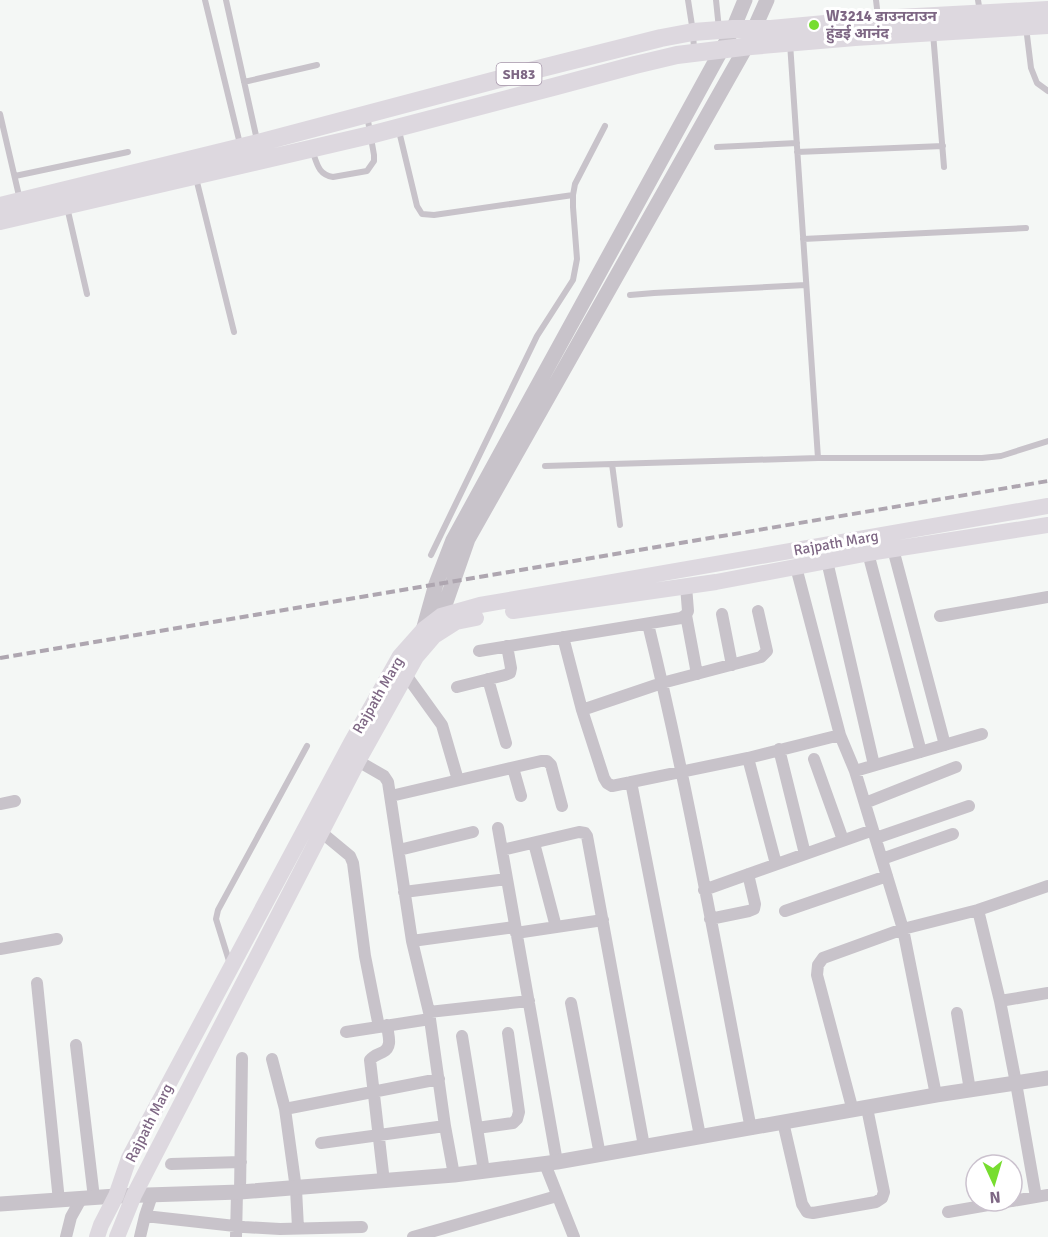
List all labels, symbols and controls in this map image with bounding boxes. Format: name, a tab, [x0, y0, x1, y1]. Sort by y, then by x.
place label: W3214 डाउनटाउन हुंडई आनंद	[826, 7, 937, 44]
marker: W3214 डाउनटाउन हुंडई आनंद	[807, 18, 821, 32]
road number: SH83	[496, 63, 542, 85]
street label: Rajpath Marg	[792, 527, 880, 559]
street label: Rajpath Marg	[349, 653, 407, 737]
street label: Rajpath Marg	[121, 1081, 177, 1165]
north arrow	[964, 1153, 1024, 1213]
text: N	[989, 1187, 1001, 1207]

